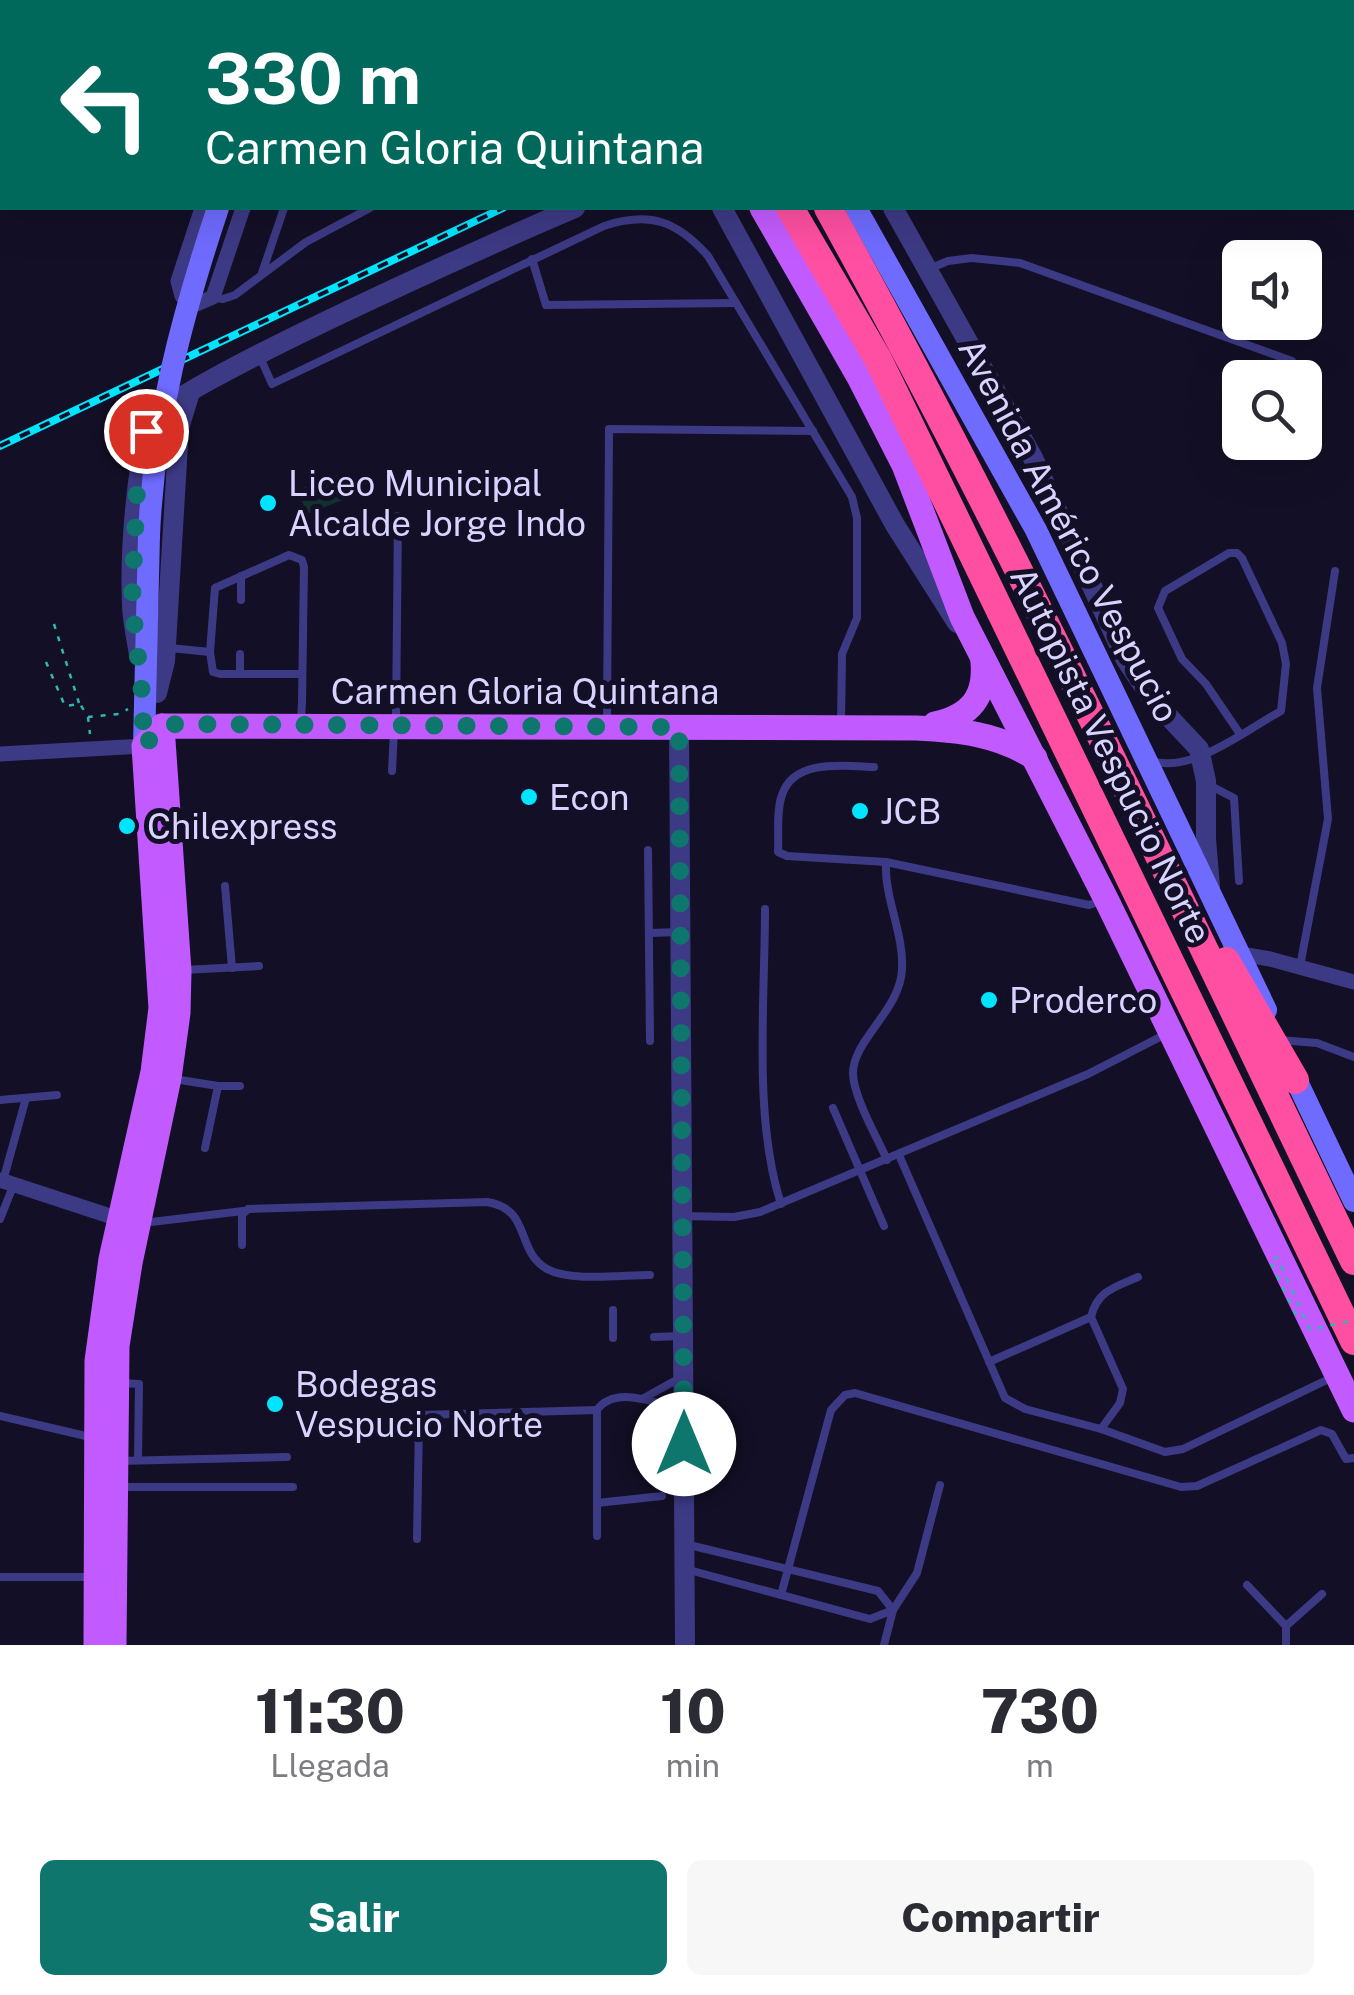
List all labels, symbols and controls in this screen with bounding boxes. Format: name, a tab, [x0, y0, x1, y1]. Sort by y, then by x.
text: 330 m	[205, 37, 421, 120]
icon: left	[40, 40, 170, 170]
text: Carmen Gloria Quintana	[205, 121, 704, 174]
map controls	[1222, 240, 1322, 460]
button: sound	[1222, 240, 1322, 340]
street label: Avenida Américo Vespucio	[950, 331, 1188, 729]
button: search	[1222, 360, 1322, 460]
pin	[104, 389, 189, 474]
icon: arrive	[119, 404, 174, 459]
place label: Liceo Municipal Alcalde Jorge Indo	[288, 463, 586, 544]
marker: Liceo Municipal Alcalde Jorge Indo	[257, 492, 279, 514]
street label: Autopista Vespucio Norte	[1002, 560, 1220, 950]
street label: Carmen Gloria Quintana	[331, 671, 719, 712]
place label: Econ	[549, 777, 629, 818]
marker: Econ	[518, 786, 540, 808]
place label: JCB	[880, 791, 941, 832]
marker: JCB	[849, 800, 871, 822]
place label: Chilexpress	[147, 806, 338, 847]
marker: Chilexpress	[116, 815, 138, 837]
place label: Proderco	[1009, 980, 1157, 1021]
marker: Proderco	[978, 989, 1000, 1011]
place label: Bodegas Vespucio Norte	[295, 1364, 543, 1445]
position arrow	[632, 1392, 736, 1496]
marker: Bodegas Vespucio Norte	[264, 1393, 286, 1415]
text: 11:30	[255, 1676, 405, 1747]
text: 10	[660, 1676, 726, 1747]
text: 730	[981, 1676, 1099, 1747]
text: Llegada	[270, 1747, 390, 1784]
text: min	[666, 1747, 720, 1784]
text: m	[1026, 1747, 1054, 1784]
button: Salir	[40, 1860, 667, 1975]
button: Compartir	[687, 1860, 1314, 1975]

